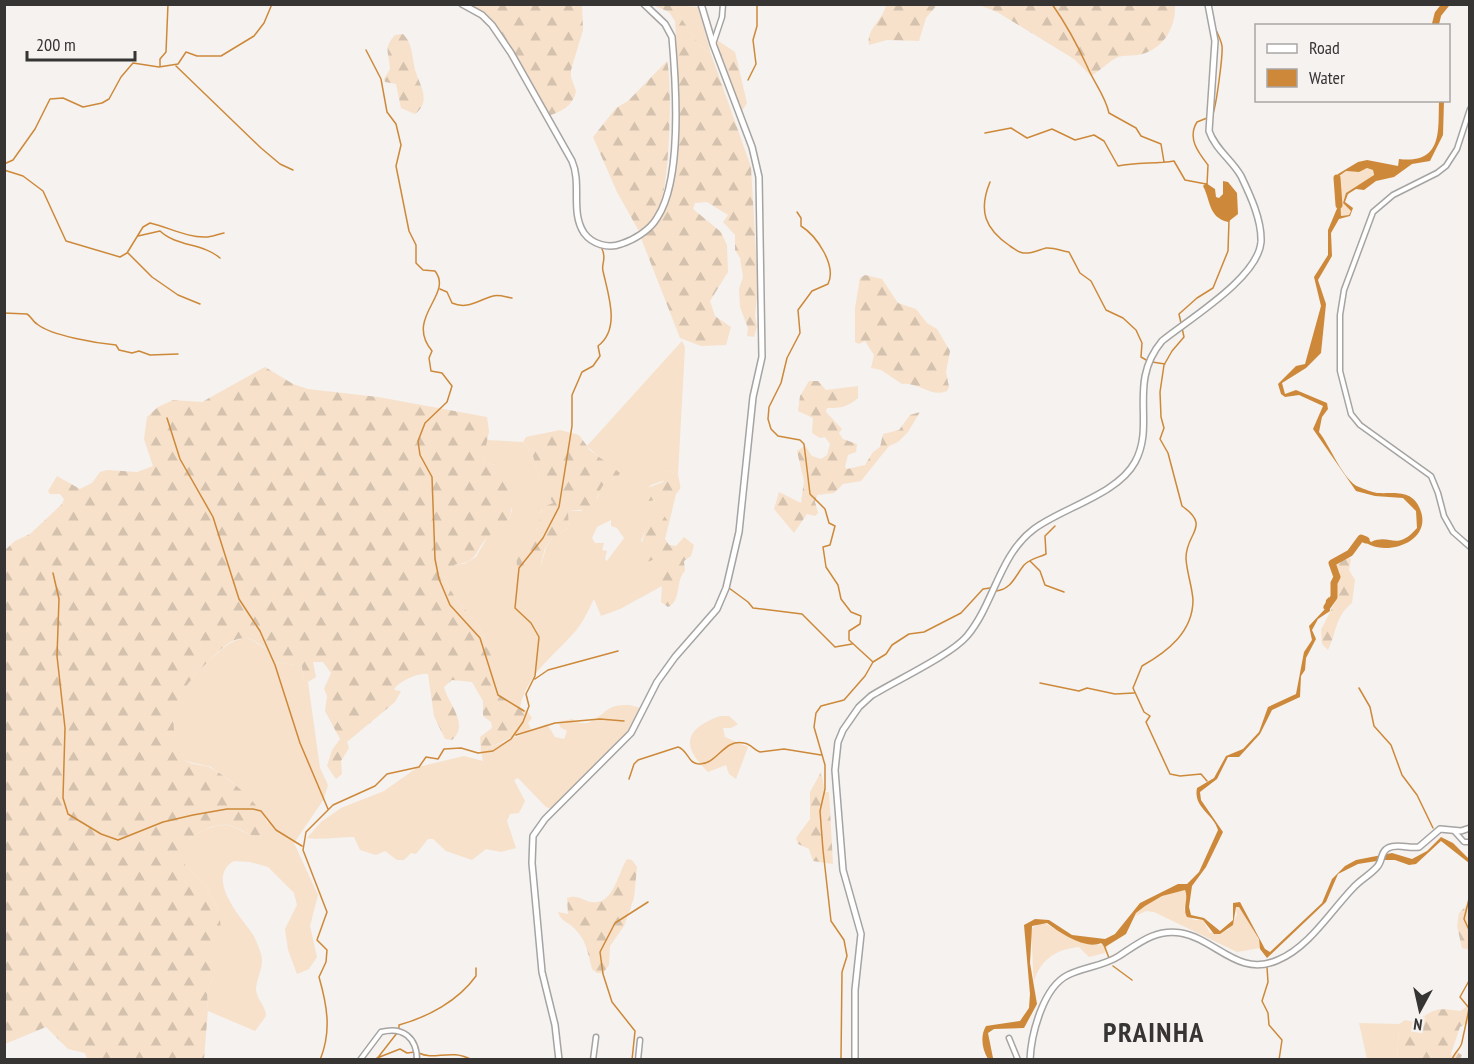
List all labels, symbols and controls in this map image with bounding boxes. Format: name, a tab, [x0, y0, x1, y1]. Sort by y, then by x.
scale bar	[27, 24, 135, 62]
legend	[1255, 24, 1450, 102]
text: 200 m	[36, 33, 76, 56]
text: Road	[1309, 36, 1340, 59]
text: Water	[1309, 66, 1345, 89]
north arrow	[1390, 980, 1450, 1040]
district label: PRAINHA	[1103, 1013, 1205, 1050]
text: N	[1412, 1014, 1424, 1035]

